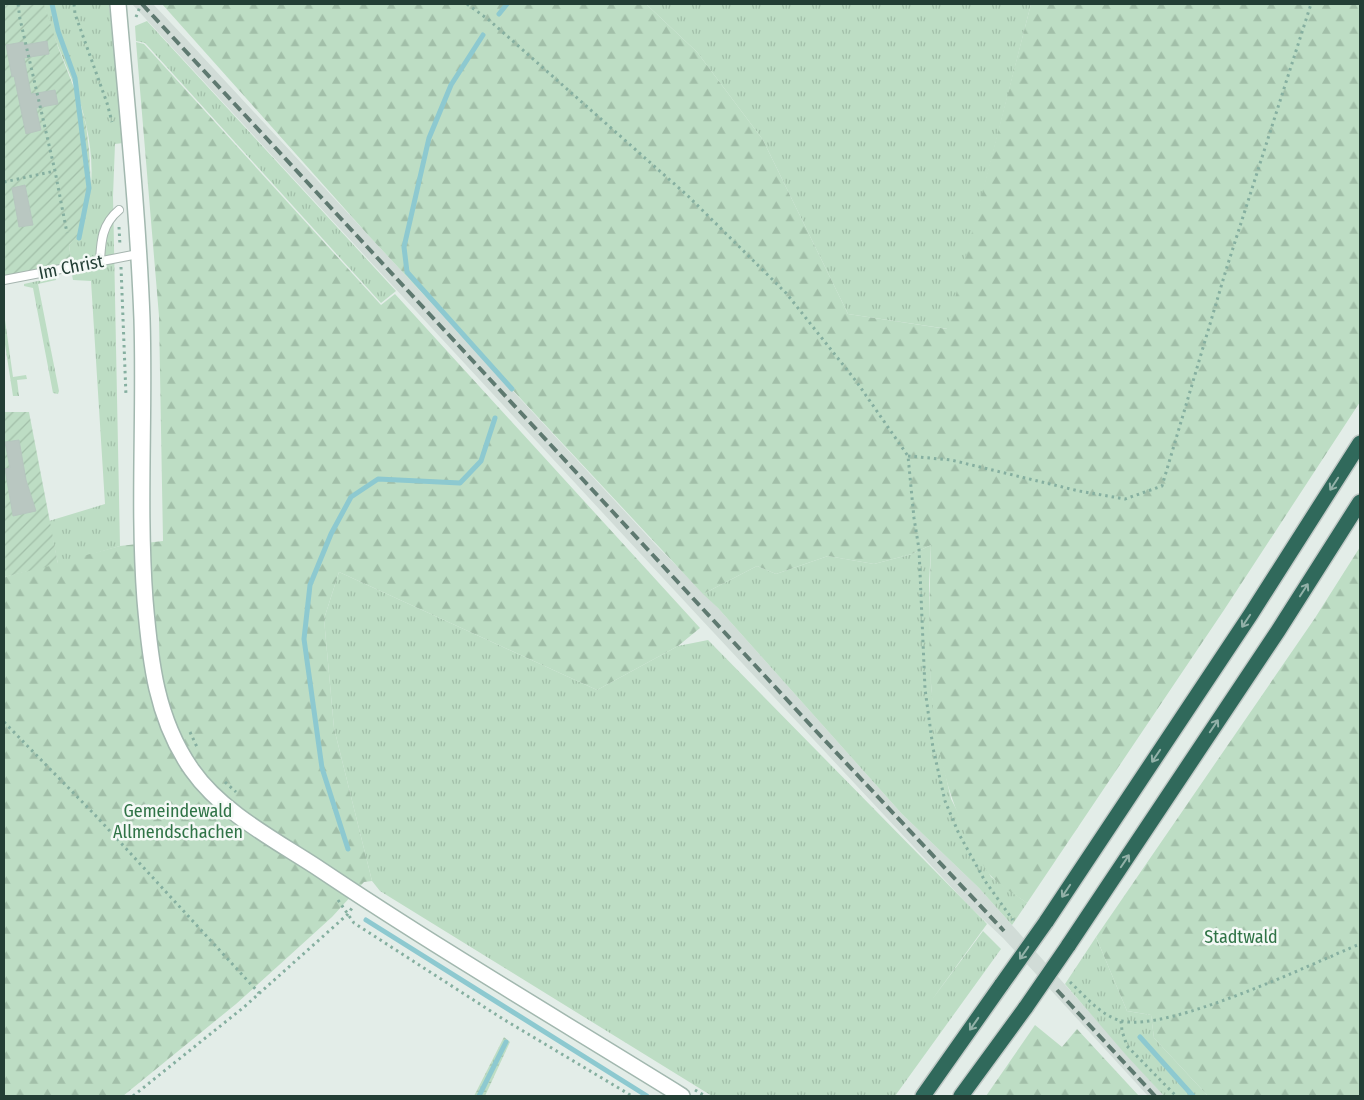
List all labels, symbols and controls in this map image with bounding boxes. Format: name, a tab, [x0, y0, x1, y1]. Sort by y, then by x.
street label: Im Christ	[37, 250, 105, 284]
one-way arrow	[1329, 476, 1339, 490]
one-way arrow	[1299, 584, 1309, 598]
one-way arrow	[1241, 613, 1251, 627]
one-way arrow	[1209, 719, 1220, 733]
one-way arrow	[1151, 749, 1161, 763]
park label: Gemeindewald Allmendschachen	[113, 800, 243, 843]
one-way arrow	[1119, 854, 1130, 868]
one-way arrow	[1061, 884, 1071, 898]
park label: Stadtwald	[1204, 926, 1278, 948]
one-way arrow	[1019, 946, 1029, 960]
one-way arrow	[969, 1017, 979, 1031]

